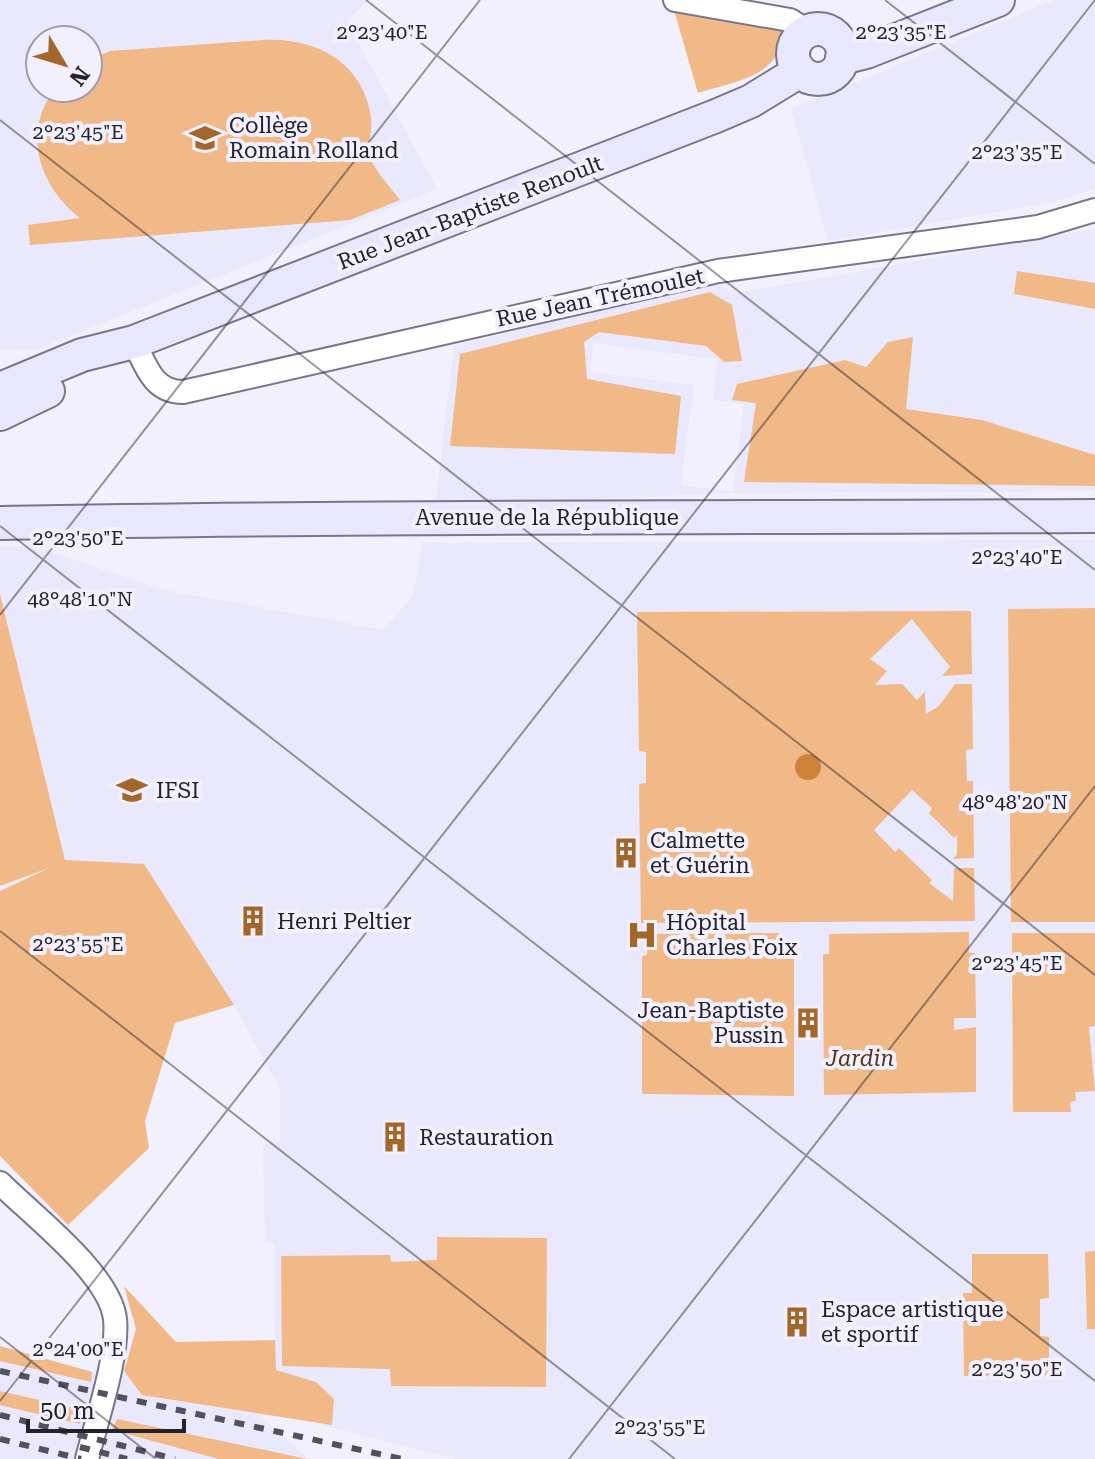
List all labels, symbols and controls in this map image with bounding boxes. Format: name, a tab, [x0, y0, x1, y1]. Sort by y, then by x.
text: 2°23'40"E	[337, 20, 427, 44]
text: 2°23'35"E	[856, 20, 946, 44]
north arrow	[24, 24, 104, 104]
text: N	[64, 62, 94, 90]
place label: Collège Romain Rolland	[229, 113, 399, 163]
text: 2°23'45"E	[33, 120, 123, 144]
school or university icon: Collège Romain Rolland	[188, 121, 222, 155]
text: 2°23'35"E	[972, 140, 1062, 164]
street label: Rue Jean-Baptiste Renoult	[334, 150, 606, 275]
street label: Rue Jean Trémoulet	[494, 263, 706, 332]
street label: Avenue de la République	[415, 505, 679, 530]
text: 2°23'50"E	[33, 526, 123, 550]
text: 2°23'40"E	[972, 545, 1062, 569]
text: 48°48'10"N	[27, 587, 133, 611]
school or university icon: IFSI	[115, 773, 149, 807]
place label: IFSI	[156, 778, 199, 803]
text: 48°48'20"N	[962, 790, 1068, 814]
place label: Calmette et Guérin	[650, 828, 750, 878]
building icon: Calmette et Guérin	[609, 836, 643, 870]
building icon: Henri Peltier	[236, 904, 270, 938]
place label: Henri Peltier	[277, 909, 412, 934]
place label: Hôpital Charles Foix	[666, 910, 798, 960]
hospital icon: Hôpital Charles Foix	[625, 918, 659, 952]
text: 2°23'55"E	[33, 932, 123, 956]
text: 2°23'45"E	[972, 951, 1062, 975]
place label: Jean-Baptiste Pussin	[637, 998, 784, 1048]
building icon: Jean-Baptiste Pussin	[791, 1006, 825, 1040]
park label: Jardin	[825, 1046, 894, 1071]
building icon: Restauration	[378, 1120, 412, 1154]
place label: Restauration	[419, 1125, 554, 1150]
place label: Espace artistique et sportif	[821, 1297, 1004, 1347]
building icon: Espace artistique et sportif	[780, 1305, 814, 1339]
text: 2°24'00"E	[33, 1337, 123, 1361]
text: 2°23'50"E	[972, 1357, 1062, 1381]
scale bar	[28, 1383, 184, 1433]
text: 50 m	[40, 1397, 95, 1425]
text: 2°23'55"E	[615, 1415, 705, 1439]

